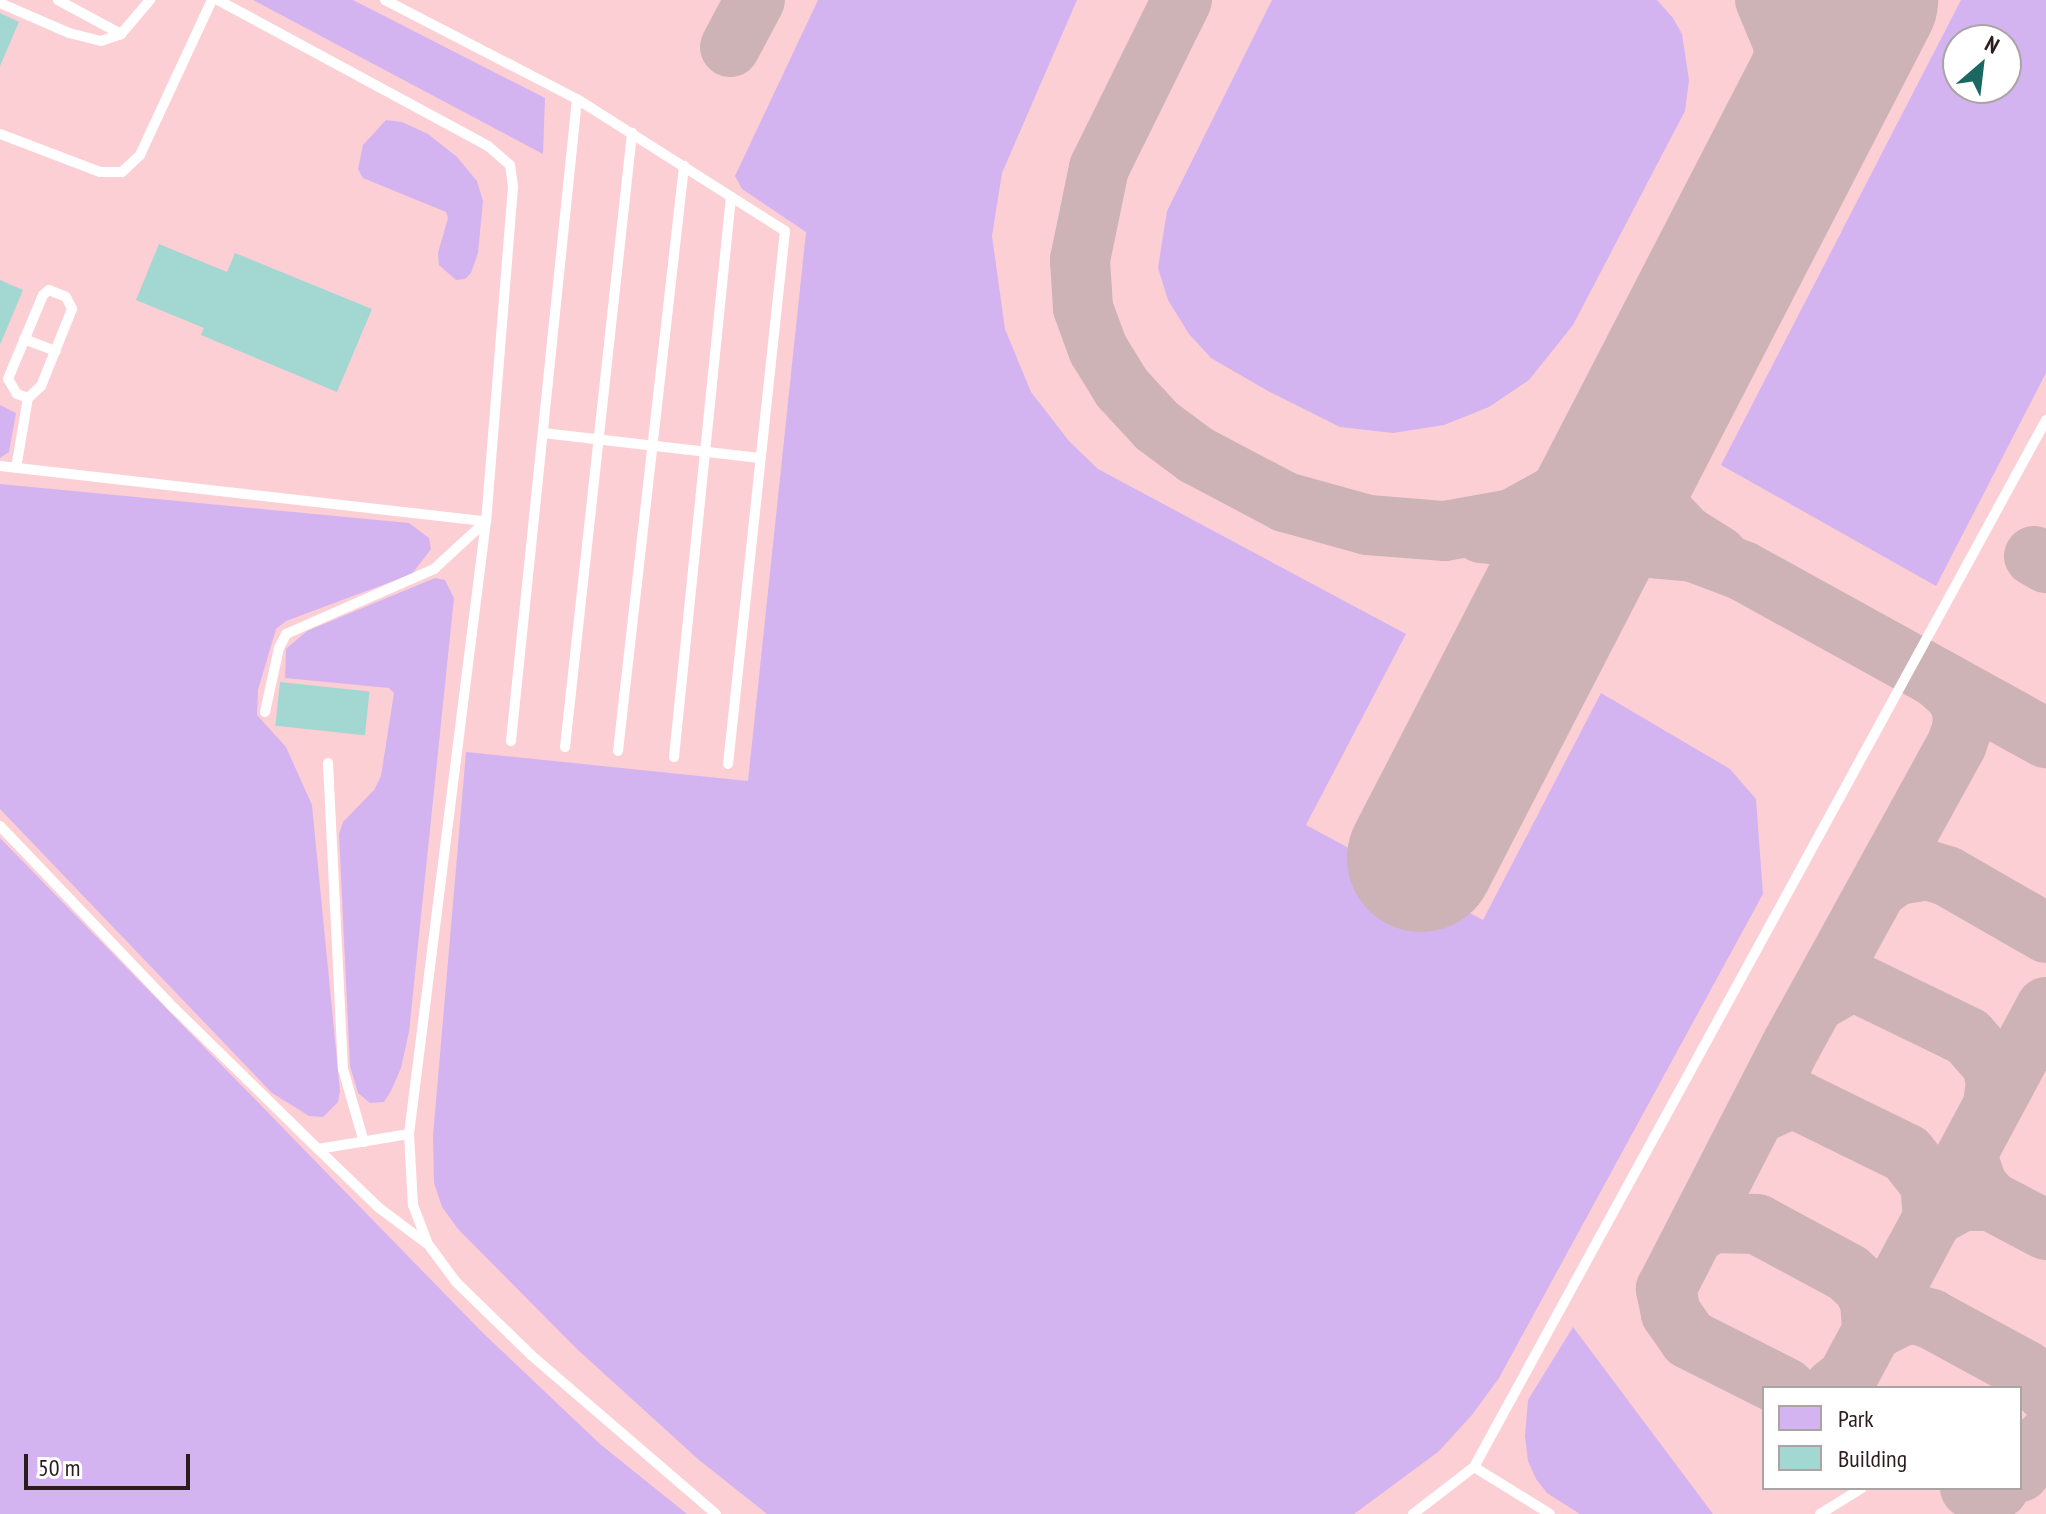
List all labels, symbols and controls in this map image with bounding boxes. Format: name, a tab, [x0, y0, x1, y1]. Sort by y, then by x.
north arrow	[1942, 24, 2022, 104]
text: N	[1980, 29, 2004, 60]
legend	[1762, 1386, 2022, 1490]
text: Park	[1838, 1403, 1874, 1434]
scale bar	[28, 1438, 194, 1488]
text: Building	[1838, 1443, 1907, 1474]
text: 50 m	[38, 1452, 80, 1483]

